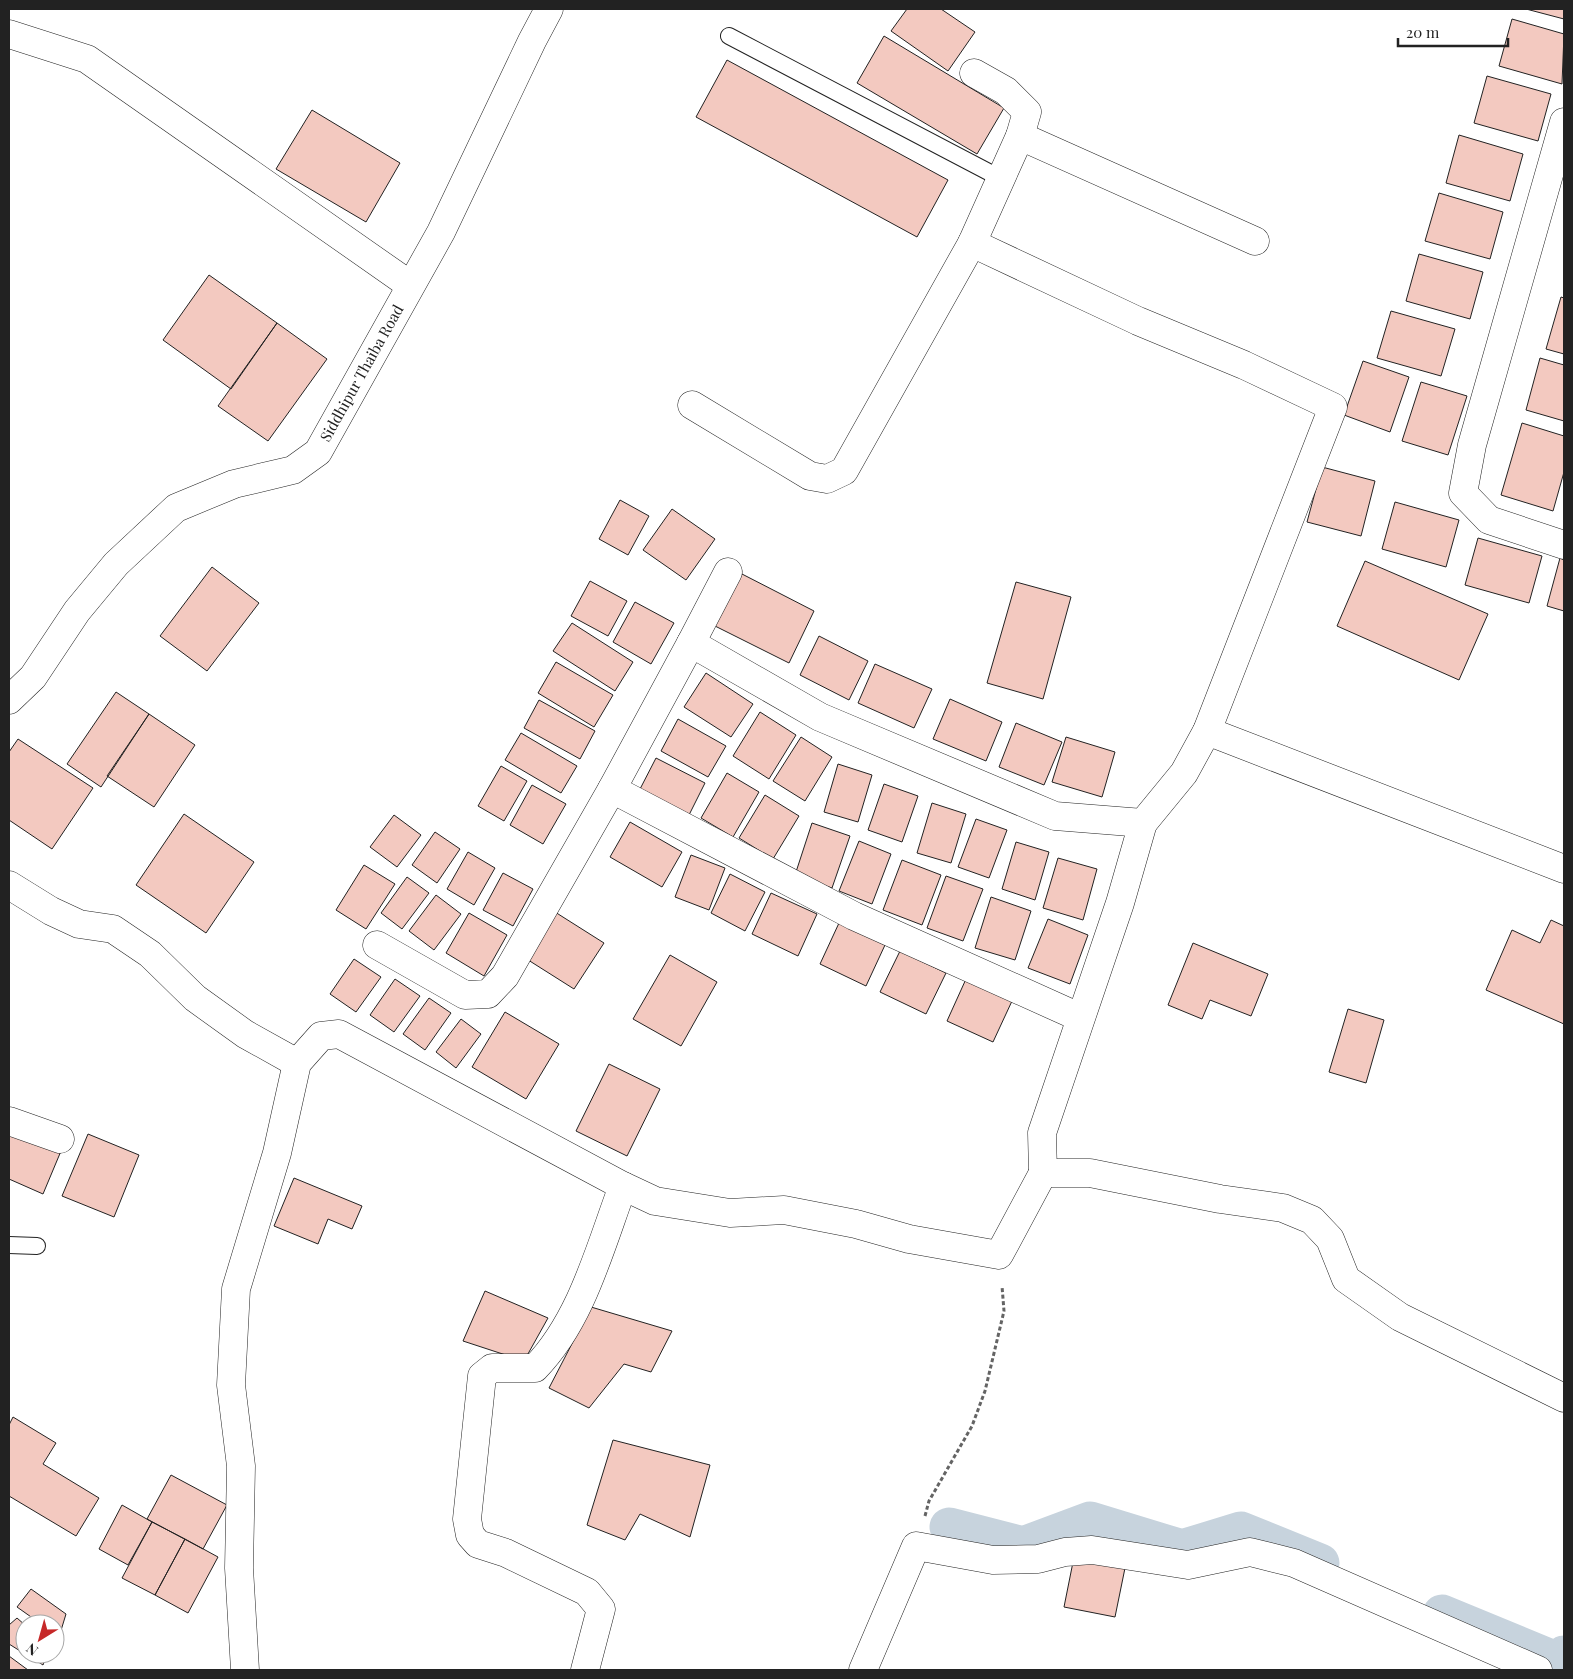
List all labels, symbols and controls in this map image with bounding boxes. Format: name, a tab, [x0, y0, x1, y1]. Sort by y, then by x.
scale bar	[1398, 15, 1508, 47]
text: 20 m	[1406, 22, 1440, 42]
street label: Siddhipur Thaiba Road	[315, 301, 408, 445]
north arrow	[15, 1614, 65, 1664]
text: N	[22, 1639, 42, 1660]

